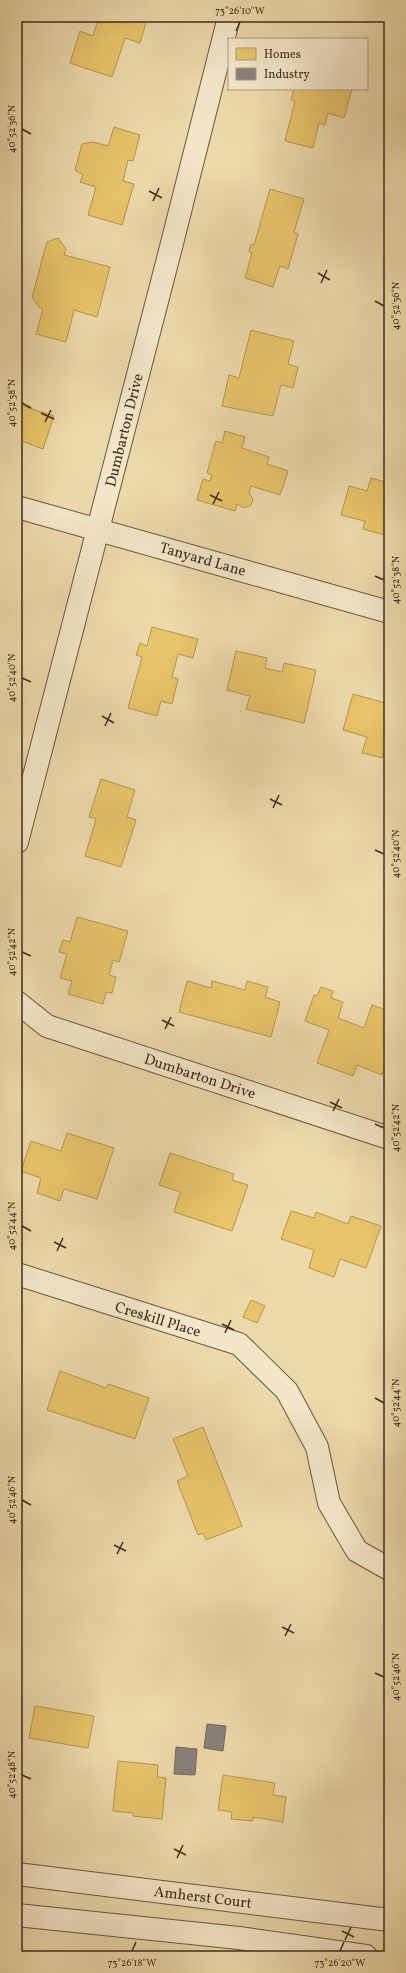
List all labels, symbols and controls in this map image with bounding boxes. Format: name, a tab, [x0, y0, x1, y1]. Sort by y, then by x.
text: 73°26'10"W	[215, 4, 265, 18]
legend	[228, 38, 368, 90]
text: Homes	[264, 47, 301, 63]
text: Industry	[264, 67, 310, 83]
text: 40°52'36"N	[5, 104, 19, 153]
text: 40°52'36"N	[389, 281, 403, 330]
street label: Dumbarton Drive	[101, 371, 150, 489]
text: 40°52'38"N	[5, 378, 19, 427]
street label: Tanyard Lane	[157, 538, 248, 583]
text: 40°52'38"N	[389, 555, 403, 604]
text: 40°52'40"N	[5, 653, 19, 702]
text: 40°52'40"N	[389, 829, 403, 878]
text: 40°52'42"N	[5, 927, 19, 976]
street label: Dumbarton Drive	[141, 1049, 258, 1105]
text: 40°52'42"N	[389, 1103, 403, 1152]
text: 40°52'44"N	[5, 1201, 19, 1250]
street label: Creskill Place	[112, 1297, 203, 1343]
text: 40°52'44"N	[389, 1378, 403, 1427]
text: 40°52'46"N	[5, 1475, 19, 1524]
text: 40°52'46"N	[389, 1652, 403, 1701]
text: 40°52'48"N	[5, 1750, 19, 1799]
street label: Amherst Court	[153, 1882, 253, 1915]
text: 73°26'18"W	[108, 1956, 156, 1970]
text: 73°26'20"W	[315, 1956, 365, 1970]

